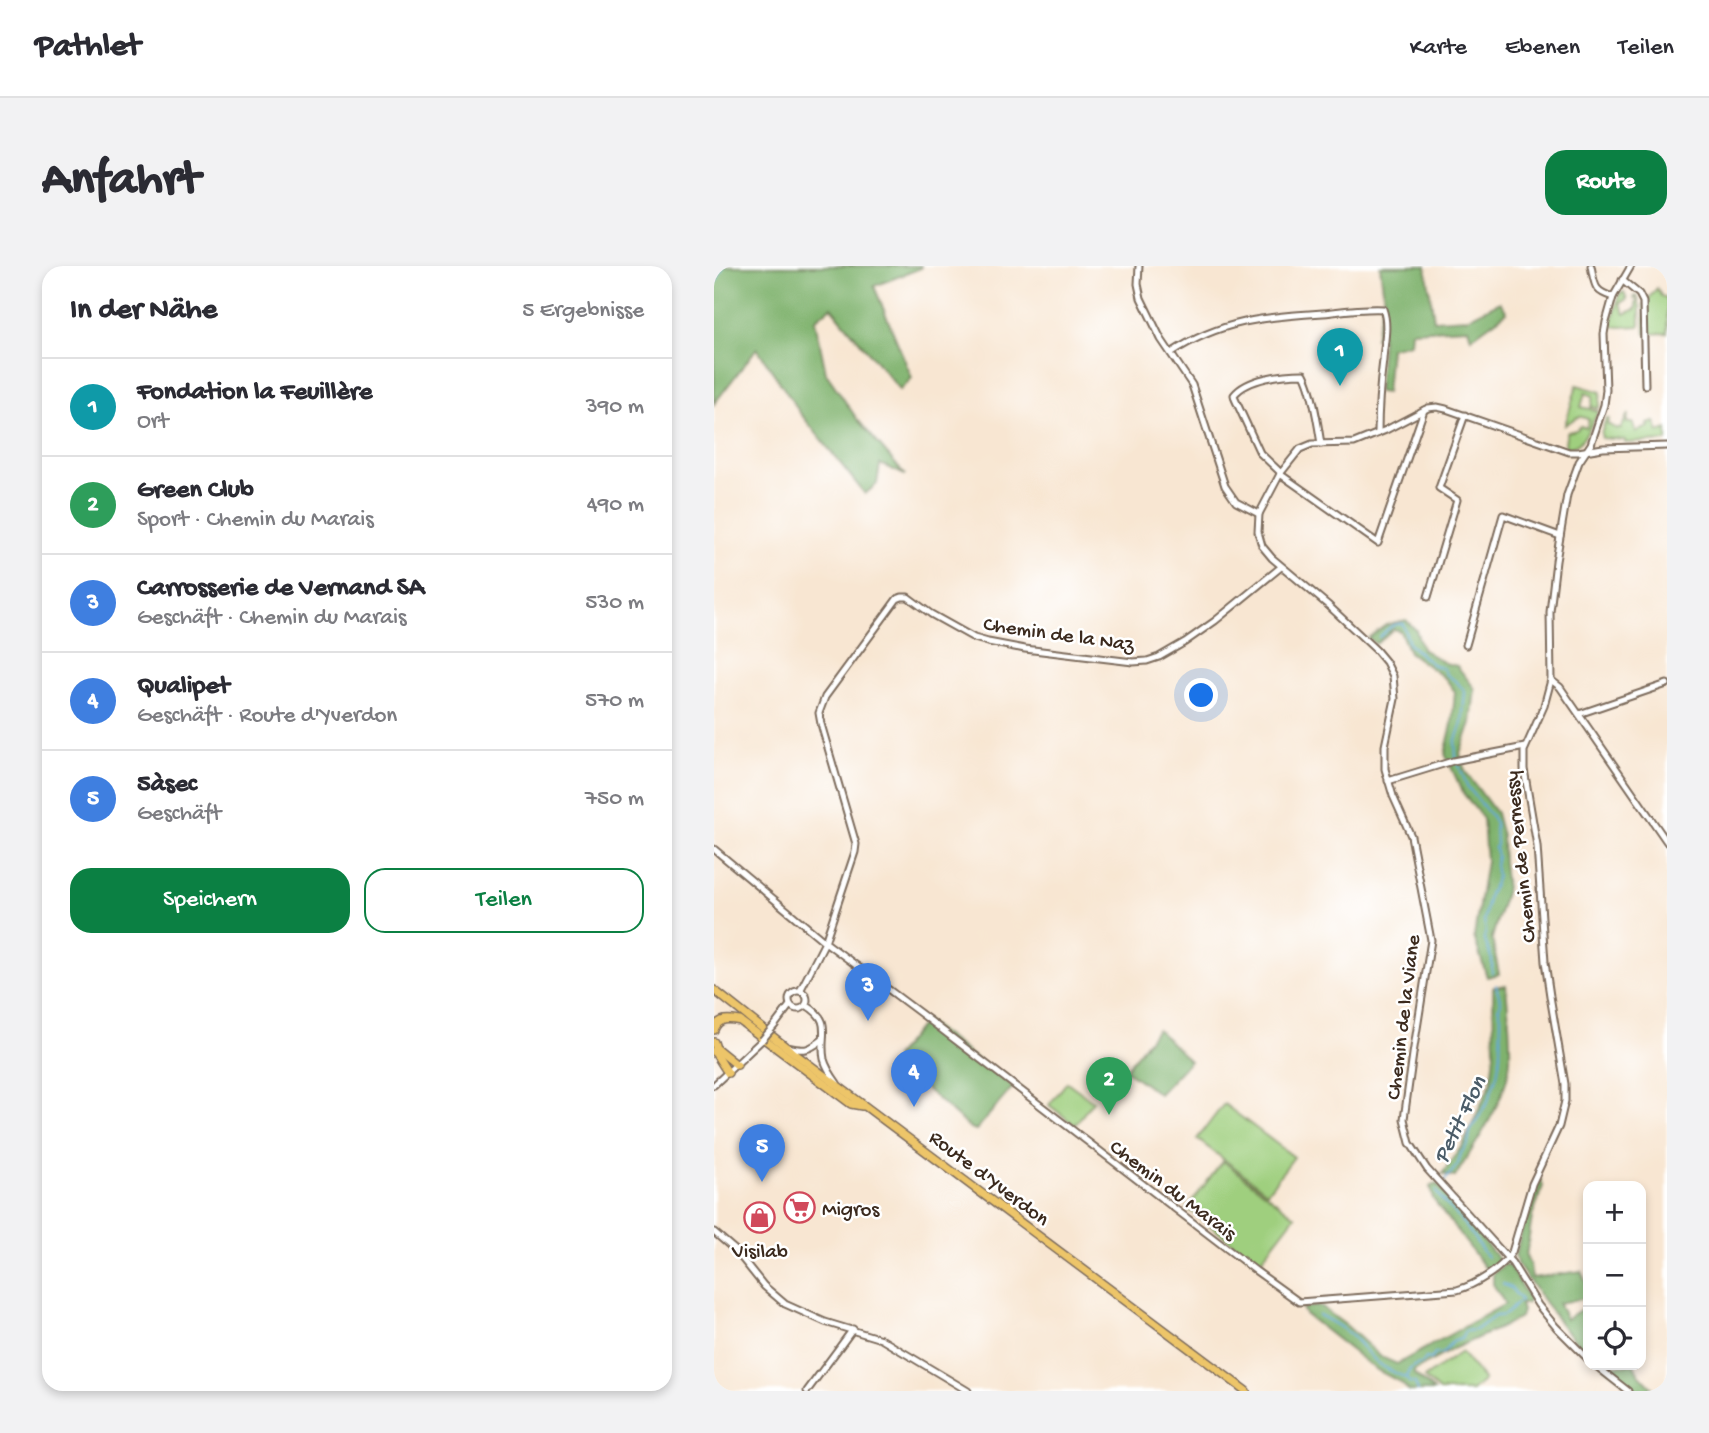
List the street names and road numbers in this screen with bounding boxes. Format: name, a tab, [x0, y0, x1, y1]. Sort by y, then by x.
street label: Chemin de la Naz	[982, 614, 1136, 660]
street label: Chemin de Pernessy	[1501, 770, 1544, 944]
street label: Chemin de la Viane	[1383, 932, 1428, 1101]
street label: Route d'Yverdon	[923, 1126, 1053, 1233]
street label: Chemin du Marais	[1103, 1136, 1241, 1248]

